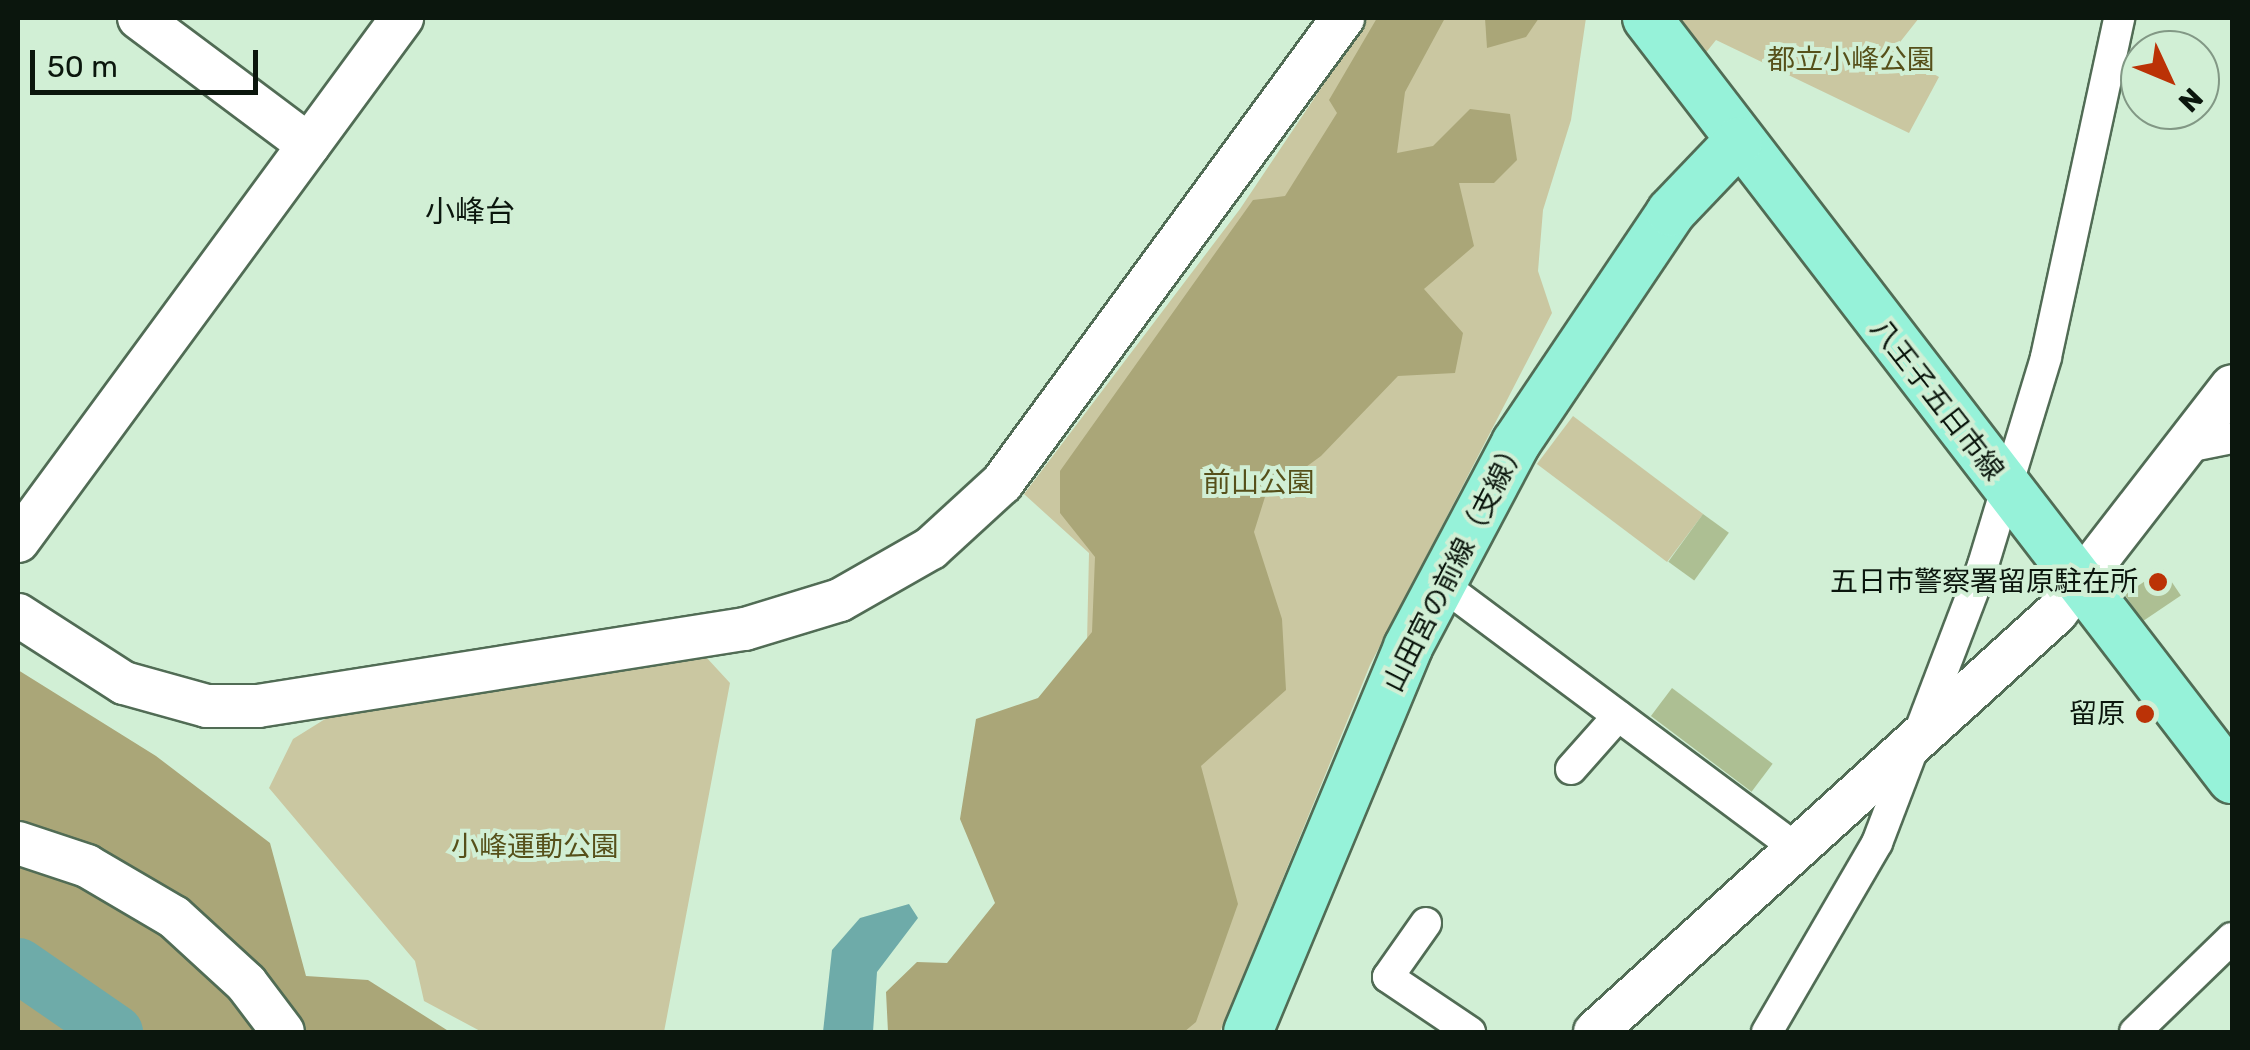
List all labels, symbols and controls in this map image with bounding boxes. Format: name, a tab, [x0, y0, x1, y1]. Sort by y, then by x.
scale bar	[35, 30, 262, 92]
north arrow	[2120, 30, 2220, 130]
park label: 都立小峰公園	[1767, 43, 1935, 77]
text: 50 m	[47, 49, 118, 85]
text: N	[2172, 81, 2209, 118]
district label: 小峰台	[425, 194, 515, 230]
street label: 八王子五日市線	[1863, 312, 2011, 488]
street label: 山田宮の前線（支線）	[1376, 433, 1534, 697]
park label: 前山公園	[1203, 466, 1315, 500]
place label: 五日市警察署留原駐在所	[1830, 565, 2138, 599]
marker: 五日市警察署留原駐在所	[2147, 571, 2169, 593]
place label: 留原	[2069, 697, 2125, 731]
marker: 留原	[2134, 703, 2156, 725]
park label: 小峰運動公園	[451, 830, 619, 864]

